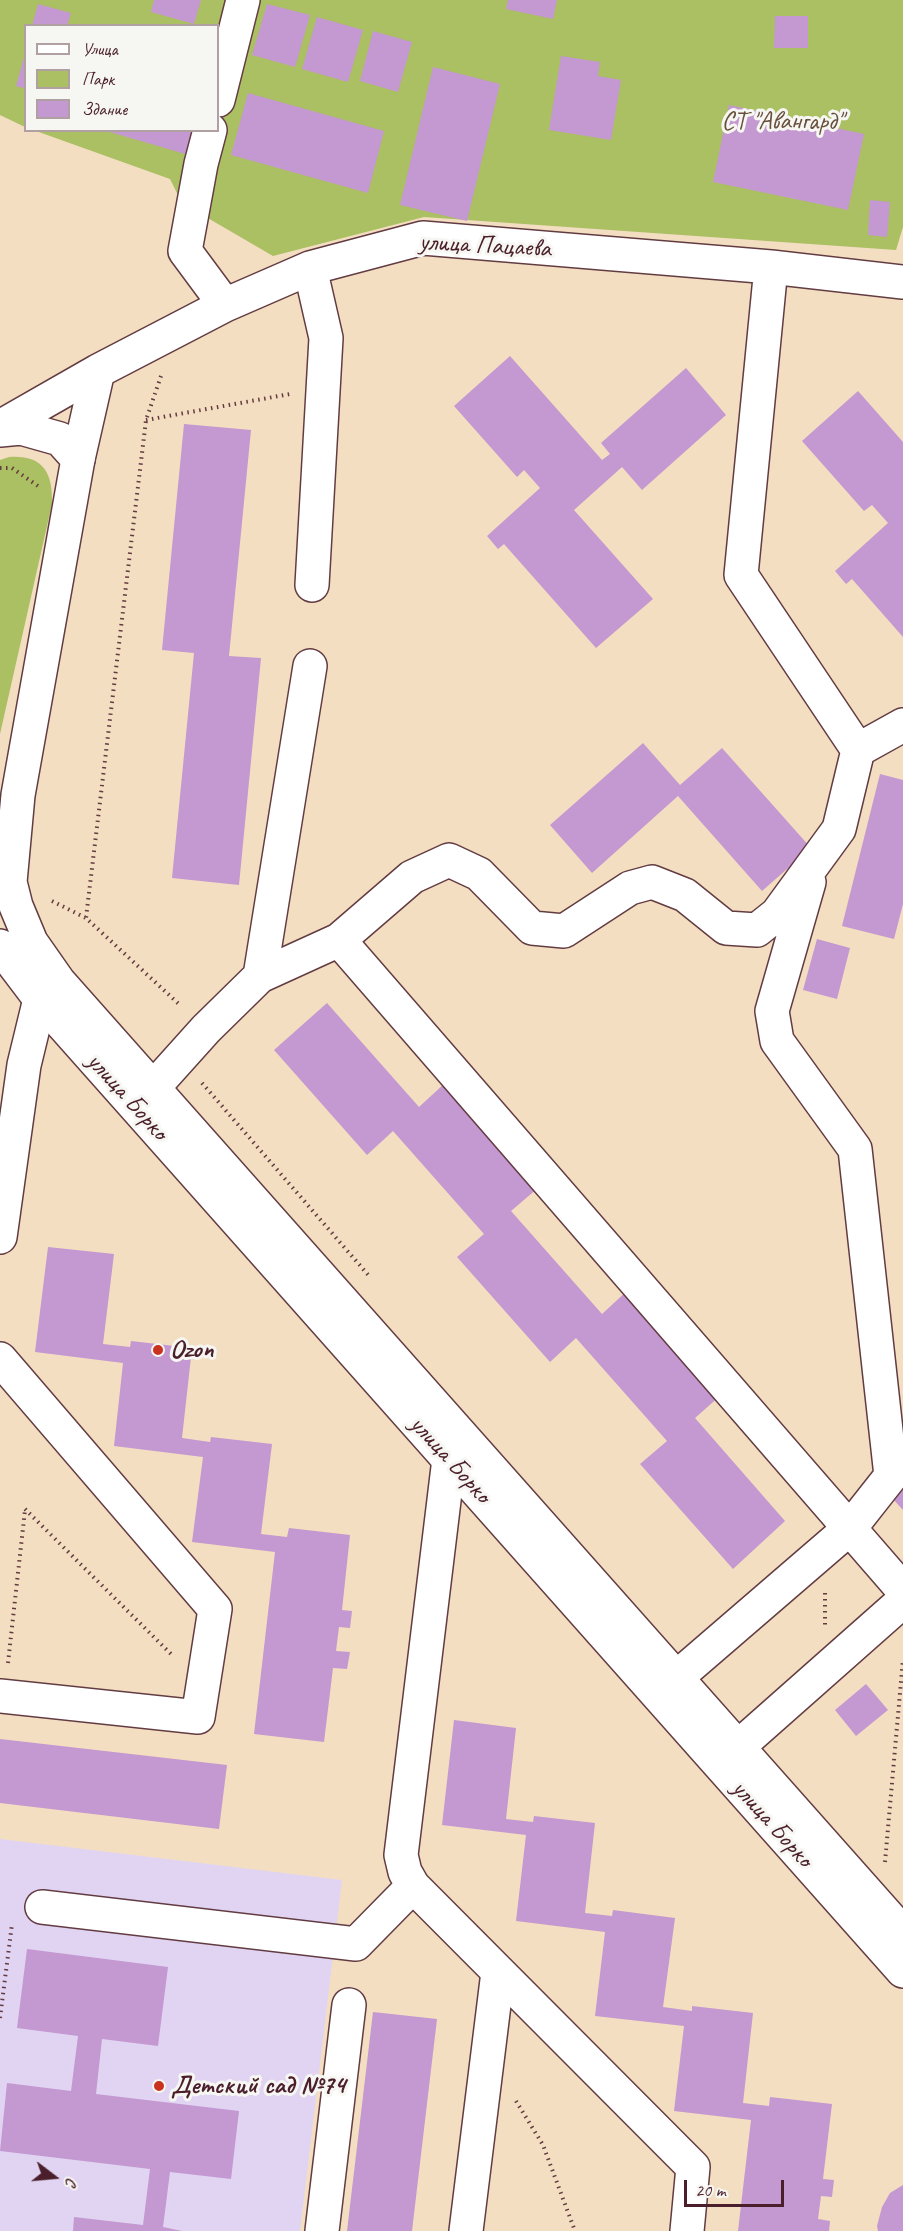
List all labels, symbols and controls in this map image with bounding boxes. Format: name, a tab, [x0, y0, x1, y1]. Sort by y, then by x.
legend	[24, 24, 219, 132]
text: Улица	[82, 38, 118, 60]
text: Парк	[82, 68, 114, 90]
text: Здание	[82, 98, 127, 120]
park label: СТ "Авангард"	[721, 106, 843, 138]
street label: улица Пацаева	[418, 227, 552, 265]
street label: улица Борко	[80, 1047, 174, 1147]
place label: Ozon	[170, 1334, 213, 1366]
marker: Ozon	[151, 1343, 165, 1357]
street label: улица Борко	[403, 1410, 497, 1510]
street label: улица Борко	[725, 1774, 819, 1874]
place label: Детский сад №74	[171, 2070, 345, 2102]
marker: Детский сад №74	[152, 2079, 166, 2093]
north arrow	[24, 2147, 84, 2207]
scale bar	[687, 2168, 788, 2206]
text: С	[61, 2175, 82, 2188]
text: 20 m	[695, 2179, 726, 2201]

